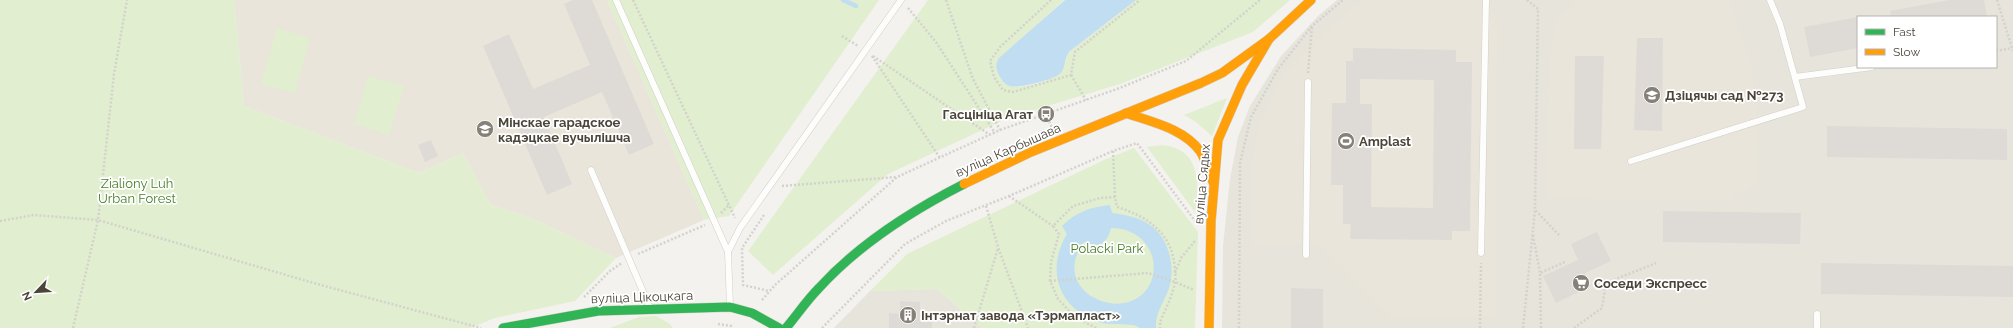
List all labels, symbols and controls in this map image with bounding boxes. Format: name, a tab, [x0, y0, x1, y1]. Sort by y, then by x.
legend	[1857, 16, 1997, 68]
text: Fast	[1893, 25, 1916, 39]
text: Slow	[1893, 45, 1920, 59]
school or university icon: Дзіцячы сад №273	[1642, 85, 1662, 105]
place label: Дзіцячы сад №273	[1665, 88, 1783, 103]
bus stop icon: Гасцініца Агат	[1036, 104, 1056, 124]
place label: Гасцініца Агат	[943, 107, 1034, 122]
place label: Мінскае гарадское кадэцкае вучылішча	[498, 115, 631, 145]
school or university icon: Мінскае гарадское кадэцкае вучылішча	[475, 119, 495, 139]
street label: вуліца Карбышава	[953, 120, 1063, 180]
sports icon: Amplast	[1336, 131, 1356, 151]
place label: Amplast	[1359, 134, 1411, 149]
street label: вуліца Сядых	[1191, 143, 1213, 225]
park label: Zialiony Luh Urban Forest	[98, 176, 177, 206]
park label: Polacki Park	[1070, 241, 1144, 256]
north arrow	[16, 272, 56, 312]
supermarket icon: Соседи Экспресс	[1571, 273, 1591, 293]
place label: Соседи Экспресс	[1594, 276, 1708, 291]
street label: вуліца Цікоцкага	[591, 288, 693, 306]
text: N	[20, 289, 35, 303]
building icon: Інтэрнат завода «Тэрмапласт»	[898, 305, 918, 325]
place label: Інтэрнат завода «Тэрмапласт»	[921, 308, 1120, 323]

